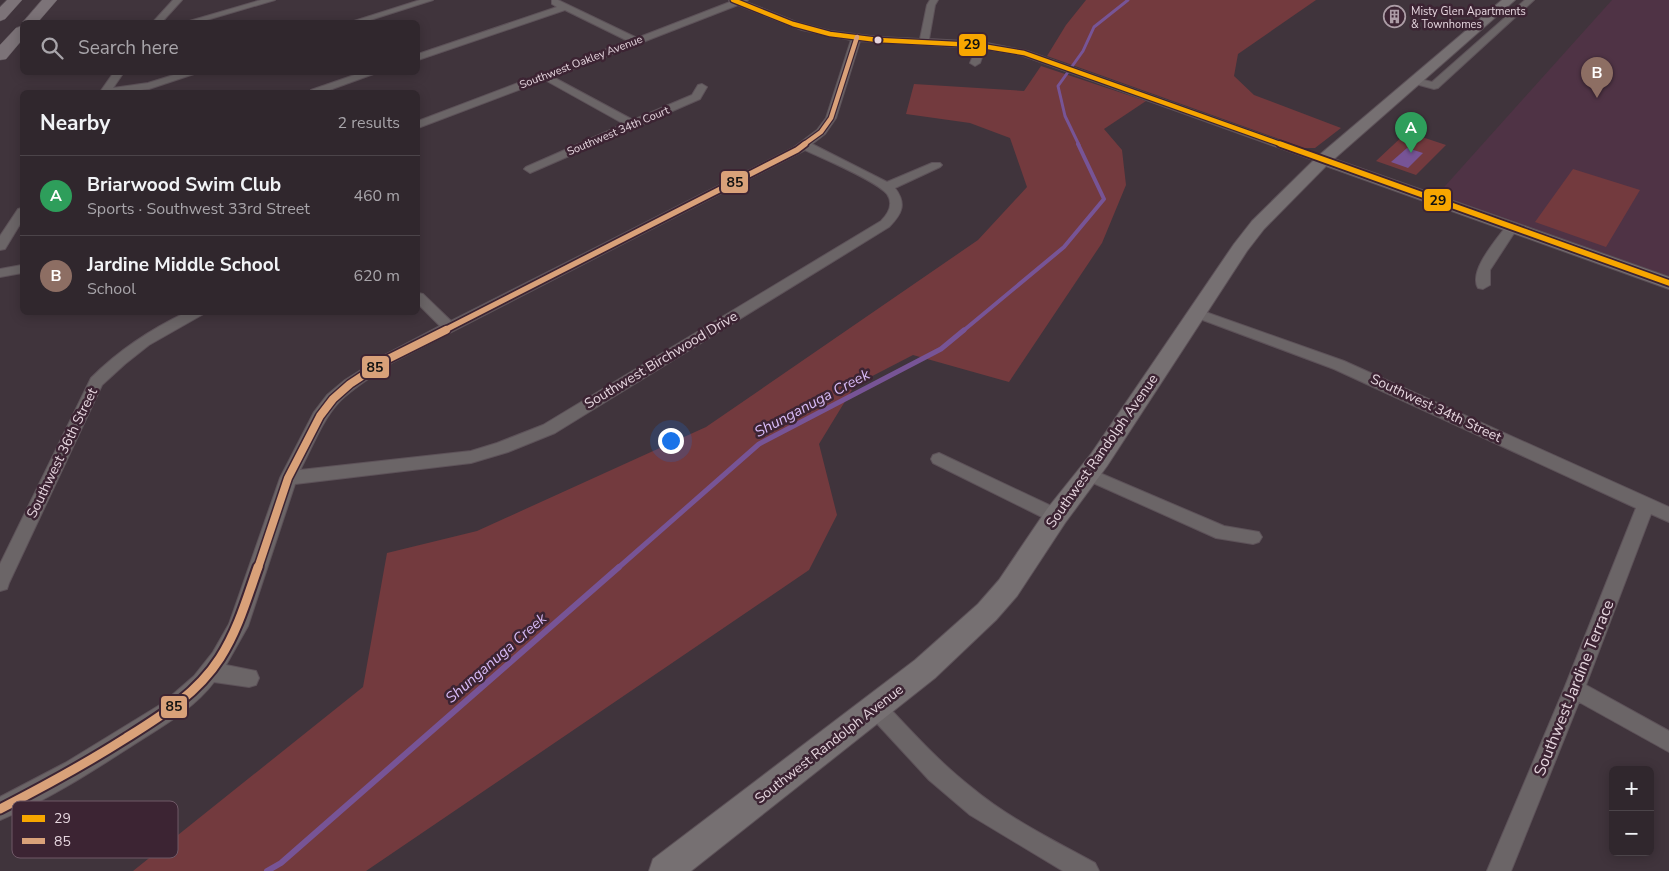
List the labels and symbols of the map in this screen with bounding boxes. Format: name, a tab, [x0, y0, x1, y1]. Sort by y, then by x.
place label: Misty Glen Apartments & Townhomes	[1411, 4, 1526, 32]
building icon: Misty Glen Apartments & Townhomes	[1383, 5, 1407, 29]
street label: Southwest Oakley Avenue	[517, 32, 645, 92]
line badge: 29	[958, 33, 987, 57]
unlabelled marker	[873, 35, 883, 45]
text: 29	[964, 35, 980, 54]
pin: B	[1581, 57, 1613, 98]
street label: Southwest 34th Court	[565, 103, 671, 159]
pin: A	[1395, 112, 1427, 153]
line badge: 85	[720, 170, 749, 194]
text: 85	[727, 173, 743, 192]
line badge: 29	[1423, 188, 1452, 212]
text: 29	[1430, 191, 1446, 210]
street label: Southwest Birchwood Drive	[581, 307, 741, 413]
line badge: 85	[361, 355, 390, 379]
text: 85	[367, 358, 383, 377]
water label: Shunganuga Creek	[751, 364, 874, 442]
street label: Southwest 34th Street	[1367, 369, 1505, 447]
street label: Southwest Randolph Avenue	[1042, 370, 1162, 532]
street label: Southwest 36th Street	[22, 385, 102, 521]
your location	[658, 428, 684, 454]
street label: Southwest Jardine Terrace	[1529, 597, 1619, 779]
water label: Shunganuga Creek	[441, 608, 551, 707]
street label: Southwest Randolph Avenue	[751, 680, 907, 808]
line badge: 85	[160, 695, 188, 719]
text: 85	[166, 697, 182, 716]
legend	[12, 801, 178, 858]
text: 29	[54, 809, 71, 828]
text: 85	[54, 832, 71, 851]

